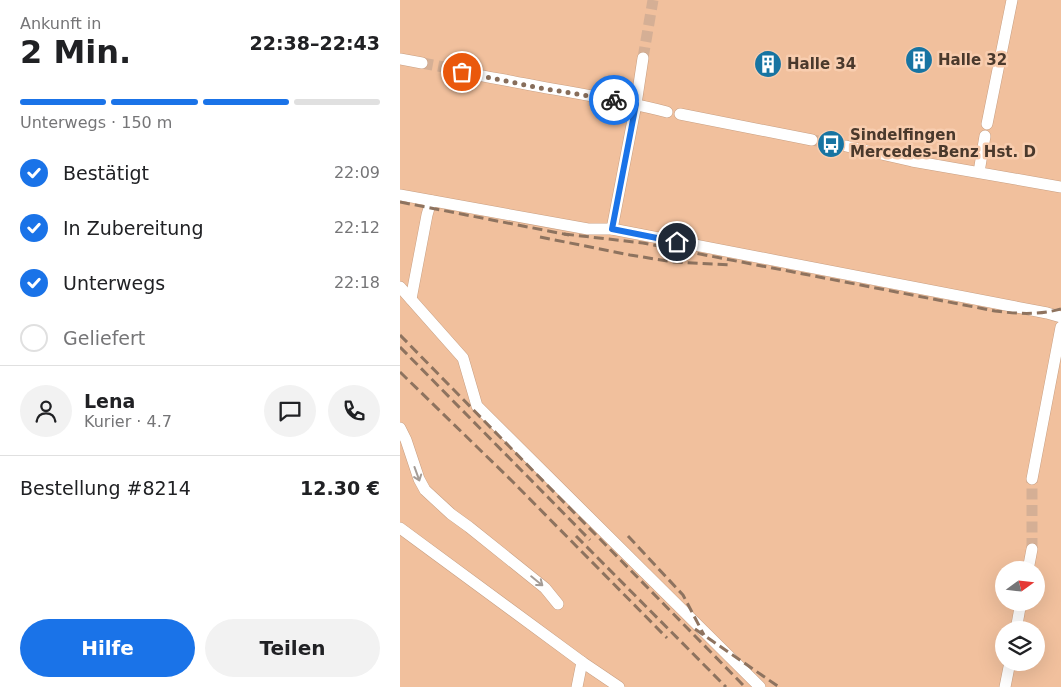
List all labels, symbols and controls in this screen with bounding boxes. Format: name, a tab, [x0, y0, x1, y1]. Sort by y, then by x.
text: Ankunft in	[20, 14, 101, 33]
text: 22:38–22:43	[250, 32, 380, 54]
text: 2 Min.	[20, 33, 131, 71]
building icon: Halle 32	[904, 45, 934, 75]
building icon: Halle 34	[753, 49, 783, 79]
pin	[441, 51, 483, 93]
place label: Halle 32	[938, 51, 1007, 69]
place label: Halle 34	[787, 55, 856, 73]
icon: bag	[448, 58, 476, 86]
courier	[589, 75, 639, 125]
icon: bike	[600, 86, 628, 114]
text: Unterwegs · 150 m	[20, 113, 172, 132]
place label: Sindelfingen Mercedes-Benz Hst. D	[850, 126, 1036, 161]
bus stop icon: Sindelfingen Mercedes-Benz Hst. D	[816, 129, 846, 159]
icon: check	[20, 159, 48, 187]
text: Bestätigt	[63, 162, 149, 184]
text: 22:09	[334, 163, 380, 182]
icon: check	[20, 214, 48, 242]
text: In Zubereitung	[63, 217, 203, 239]
text: 22:12	[334, 218, 380, 237]
pin	[656, 221, 698, 263]
icon: home	[663, 228, 691, 256]
icon: check	[20, 269, 48, 297]
text: Unterwegs	[63, 272, 165, 294]
text: 22:18	[334, 273, 380, 292]
text: Geliefert	[63, 327, 145, 349]
button: person	[20, 385, 72, 437]
button: chat	[264, 385, 316, 437]
button: phone	[328, 385, 380, 437]
text: Lena	[84, 390, 135, 412]
text: Kurier · 4.7	[84, 412, 172, 431]
one-way arrow	[413, 466, 422, 481]
text: Bestellung #8214	[20, 477, 191, 499]
text: 12.30 €	[300, 477, 380, 499]
north arrow	[995, 561, 1045, 611]
map controls	[995, 561, 1045, 671]
one-way arrow	[530, 576, 543, 587]
button: Hilfe	[20, 619, 195, 677]
button: Teilen	[205, 619, 380, 677]
button: layers	[995, 621, 1045, 671]

